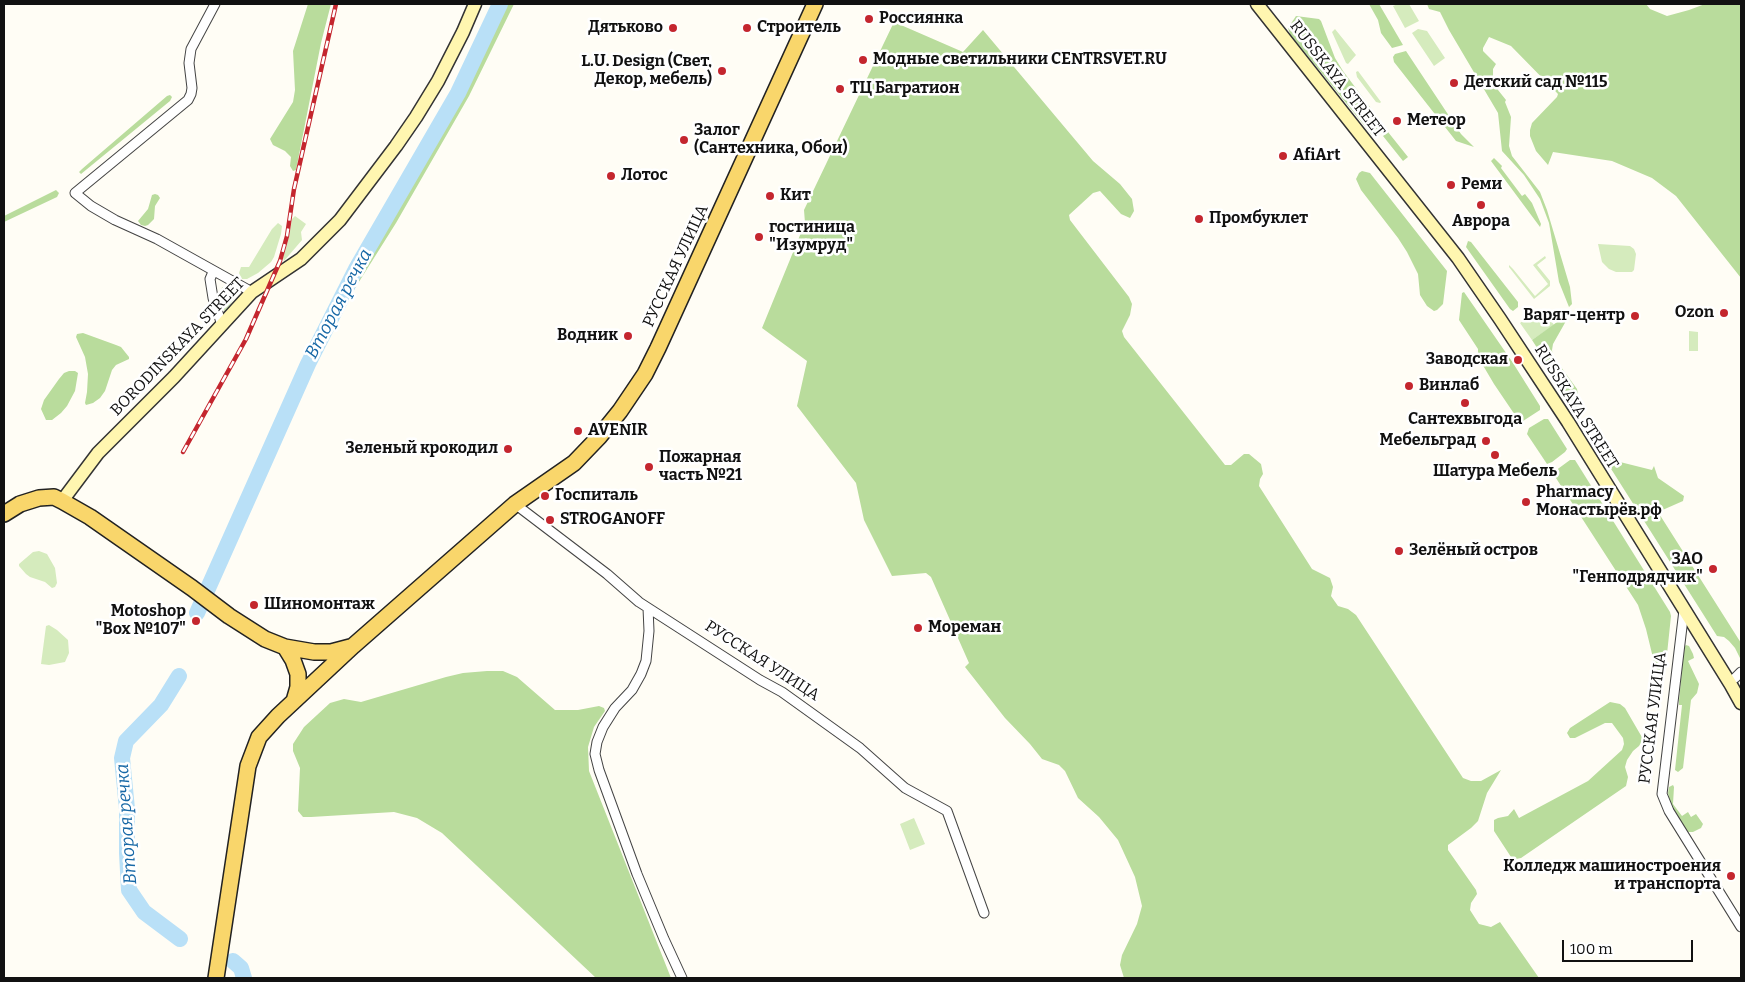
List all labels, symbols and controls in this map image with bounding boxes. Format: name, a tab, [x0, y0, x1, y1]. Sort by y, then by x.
place label: Россиянка	[879, 9, 963, 29]
marker: Россиянка	[863, 13, 875, 25]
street label: RUSSKAYA STREET	[1285, 17, 1389, 141]
place label: Дятьково	[588, 18, 663, 38]
place label: Строитель	[757, 18, 841, 38]
marker: Дятьково	[667, 22, 679, 34]
marker: Строитель	[741, 22, 753, 34]
place label: Модные светильники CENTRSVET.RU	[873, 50, 1167, 70]
place label: L.U. Design (Свет, Декор, мебель)	[581, 52, 712, 90]
marker: Модные светильники CENTRSVET.RU	[857, 54, 869, 66]
marker: L.U. Design (Свет, Декор, мебель)	[716, 65, 728, 77]
place label: Детский сад №115	[1464, 73, 1607, 93]
marker: Детский сад №115	[1448, 77, 1460, 89]
place label: ТЦ Багратион	[850, 79, 959, 99]
marker: ТЦ Багратион	[834, 83, 846, 95]
place label: Метеор	[1407, 111, 1466, 131]
marker: Метеор	[1391, 115, 1403, 127]
place label: Залог (Сантехника, Обои)	[694, 121, 848, 159]
marker: Залог (Сантехника, Обои)	[678, 134, 690, 146]
place label: AfiArt	[1293, 146, 1340, 166]
marker: AfiArt	[1277, 150, 1289, 162]
place label: Лотос	[621, 166, 668, 186]
marker: Лотос	[605, 170, 617, 182]
place label: Реми	[1461, 175, 1502, 195]
marker: Реми	[1445, 179, 1457, 191]
place label: Кит	[780, 186, 811, 206]
marker: Кит	[764, 190, 776, 202]
marker: Аврора	[1475, 199, 1487, 211]
street label: РУССКАЯ УЛИЦА	[639, 202, 713, 330]
place label: Промбуклет	[1209, 209, 1308, 229]
place label: Аврора	[1452, 212, 1510, 232]
marker: Промбуклет	[1193, 213, 1205, 225]
place label: гостиница "Изумруд"	[769, 218, 855, 256]
marker: гостиница "Изумруд"	[753, 231, 765, 243]
water label: Вторая речка	[301, 246, 377, 362]
street label: BORODINSKAYA STREET	[107, 274, 249, 420]
place label: Ozon	[1675, 303, 1714, 323]
place label: Варяг-центр	[1523, 306, 1625, 326]
marker: Ozon	[1718, 307, 1730, 319]
marker: Варяг-центр	[1629, 310, 1641, 322]
place label: Водник	[557, 326, 618, 346]
marker: Водник	[622, 330, 634, 342]
street label: RUSSKAYA STREET	[1530, 341, 1622, 473]
place label: Заводская	[1426, 350, 1508, 370]
marker: Заводская	[1512, 354, 1524, 366]
place label: Винлаб	[1419, 376, 1479, 396]
marker: Винлаб	[1403, 380, 1415, 392]
marker: Сантехвыгода	[1459, 397, 1471, 409]
place label: Сантехвыгода	[1408, 410, 1522, 430]
place label: AVENIR	[588, 421, 648, 441]
marker: AVENIR	[572, 425, 584, 437]
place label: Мебельград	[1380, 431, 1476, 451]
marker: Мебельград	[1480, 435, 1492, 447]
place label: Зеленый крокодил	[345, 439, 498, 459]
marker: Зеленый крокодил	[502, 443, 514, 455]
place label: Пожарная часть №21	[659, 448, 742, 486]
marker: Шатура Мебель	[1489, 449, 1501, 461]
marker: Пожарная часть №21	[643, 461, 655, 473]
place label: Шатура Мебель	[1433, 462, 1557, 482]
place label: Pharmacy Монастырёв.рф	[1536, 483, 1662, 521]
place label: Госпиталь	[555, 486, 638, 506]
marker: Госпиталь	[539, 490, 551, 502]
marker: Pharmacy Монастырёв.рф	[1520, 496, 1532, 508]
place label: STROGANOFF	[560, 510, 665, 530]
marker: STROGANOFF	[544, 514, 556, 526]
place label: Зелёный остров	[1409, 541, 1538, 561]
marker: Зелёный остров	[1393, 545, 1405, 557]
place label: ЗАО "Генподрядчик"	[1572, 550, 1703, 588]
marker: ЗАО "Генподрядчик"	[1707, 563, 1719, 575]
place label: Шиномонтаж	[264, 595, 375, 615]
marker: Шиномонтаж	[248, 599, 260, 611]
place label: Motoshop "Box №107"	[95, 602, 186, 640]
marker: Motoshop "Box №107"	[190, 615, 202, 627]
street label: РУССКАЯ УЛИЦА	[701, 617, 823, 705]
place label: Мореман	[928, 618, 1001, 638]
marker: Мореман	[912, 622, 924, 634]
street label: РУССКАЯ УЛИЦА	[1635, 651, 1671, 785]
water label: Вторая речка	[112, 763, 142, 885]
place label: Колледж машиностроения и транспорта	[1503, 857, 1721, 895]
marker: Колледж машиностроения и транспорта	[1725, 870, 1737, 882]
scale bar	[1565, 930, 1696, 962]
text: 100 m	[1570, 940, 1613, 958]

